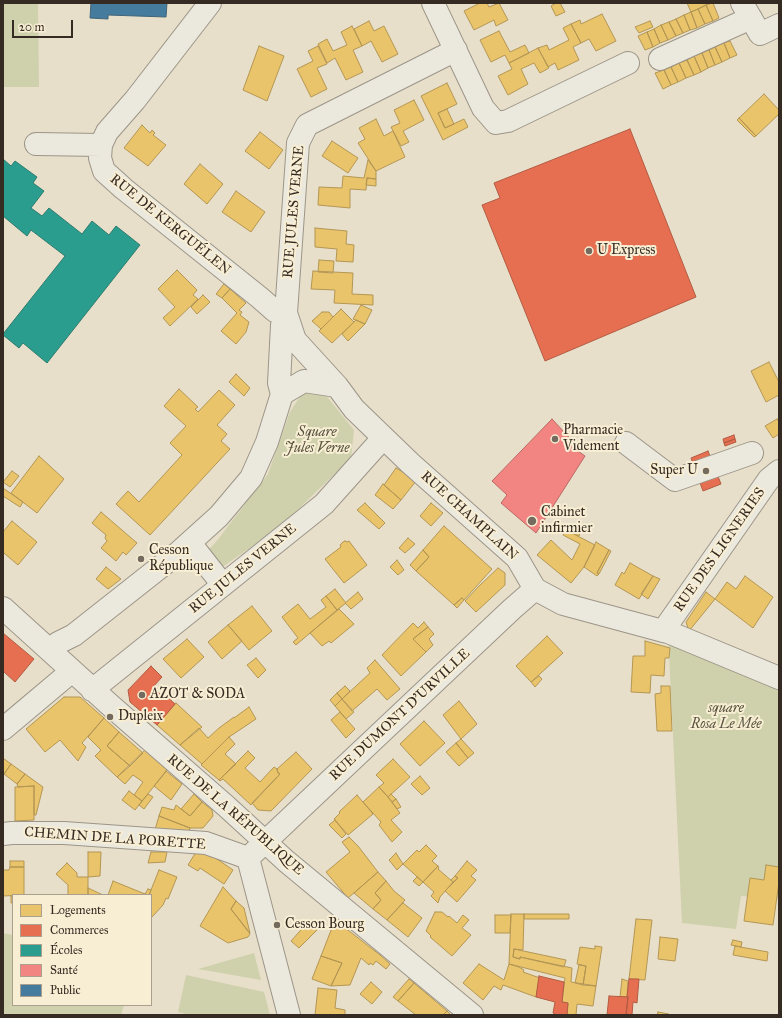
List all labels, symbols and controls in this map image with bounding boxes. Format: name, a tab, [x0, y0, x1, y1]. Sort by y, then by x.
scale bar	[14, 12, 75, 38]
text: 20 m	[19, 20, 45, 34]
street label: RUE JULES VERNE	[280, 145, 308, 279]
street label: RUE DE KERGUÉLEN	[106, 171, 234, 279]
place label: U Express	[597, 243, 655, 259]
marker: U Express	[584, 246, 594, 256]
place label: Pharmacie Videment	[563, 423, 623, 456]
park label: Square Jules Verne	[285, 425, 349, 458]
marker: Pharmacie Videment	[550, 434, 560, 444]
place label: Super U	[650, 463, 698, 479]
marker: Super U	[701, 466, 711, 476]
street label: RUE CHAMPLAIN	[417, 468, 521, 564]
street label: RUE DES LIGNERIES	[671, 485, 769, 615]
place label: Cabinet infirmier	[541, 505, 592, 538]
marker: Cabinet infirmier	[526, 515, 538, 527]
street label: RUE JULES VERNE	[186, 521, 300, 617]
place label: Cesson République	[149, 543, 213, 576]
marker: Cesson République	[136, 554, 146, 564]
street label: RUE DUMONT D'URVILLE	[326, 646, 474, 784]
place label: AZOT & SODA	[150, 687, 245, 703]
marker: AZOT & SODA	[137, 690, 147, 700]
park label: square Rosa Le Mée	[691, 701, 761, 734]
place label: Dupleix	[118, 709, 163, 725]
marker: Dupleix	[105, 712, 115, 722]
street label: RUE DE LA RÉPUBLIQUE	[163, 751, 307, 879]
street label: CHEMIN DE LA PORETTE	[24, 824, 206, 854]
legend	[12, 894, 152, 1006]
text: Logements	[50, 903, 106, 917]
place label: Cesson Bourg	[285, 917, 364, 933]
marker: Cesson Bourg	[272, 920, 282, 930]
text: Commerces	[50, 923, 108, 937]
text: Écoles	[50, 943, 82, 957]
text: Santé	[50, 963, 78, 977]
text: Public	[50, 983, 81, 997]

